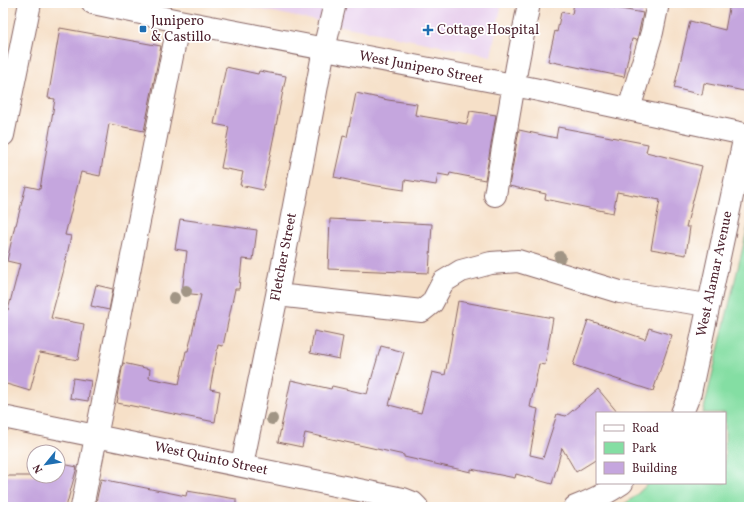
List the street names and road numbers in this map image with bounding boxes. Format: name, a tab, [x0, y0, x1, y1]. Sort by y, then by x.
street label: West Junipero Street	[357, 47, 485, 89]
street label: West Alamar Avenue	[692, 209, 738, 339]
street label: Fletcher Street	[266, 211, 302, 303]
street label: West Quinto Street	[152, 438, 270, 480]

